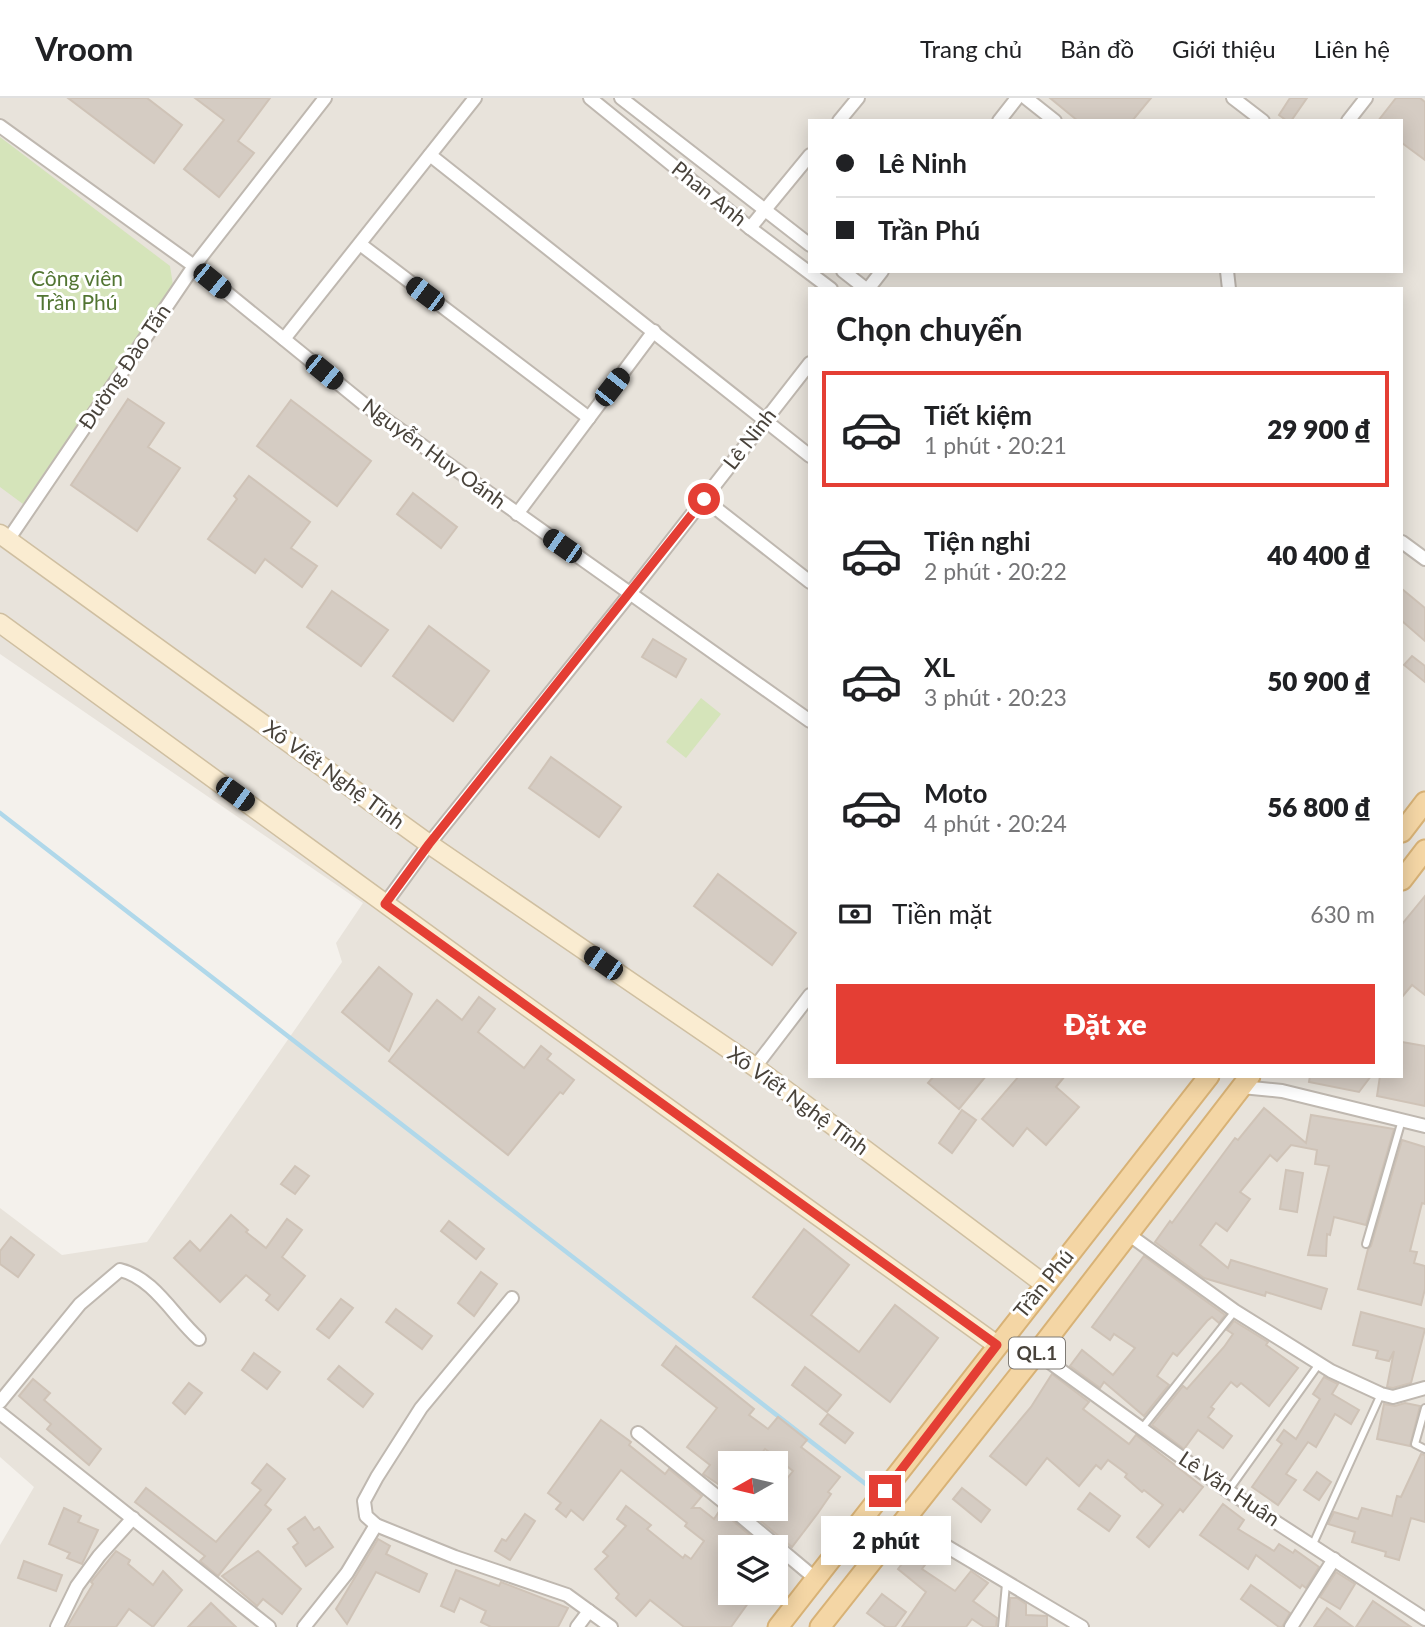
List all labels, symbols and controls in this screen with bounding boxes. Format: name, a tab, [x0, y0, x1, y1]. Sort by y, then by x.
text: Vroom	[35, 28, 133, 68]
text: Trang chủ	[920, 34, 1022, 63]
text: Bản đồ	[1060, 34, 1134, 63]
text: Giới thiệu	[1172, 34, 1276, 63]
text: Liên hệ	[1314, 34, 1390, 63]
text: Lê Ninh	[878, 147, 967, 179]
street label: Phan Anh	[668, 155, 752, 230]
text: Trần Phú	[878, 214, 980, 246]
car	[190, 260, 235, 302]
park label: Công viên Trần Phú	[31, 265, 123, 314]
car	[402, 273, 449, 315]
street label: Đường Đào Tấn	[73, 299, 175, 434]
text: Chọn chuyến	[836, 309, 1022, 348]
car	[302, 351, 347, 393]
car	[591, 364, 634, 410]
street label: Nguyễn Huy Oánh	[358, 393, 511, 513]
icon: car	[840, 398, 903, 461]
text: Tiết kiệm	[924, 399, 1032, 431]
street label: Lê Ninh	[717, 402, 780, 474]
text: 29 900 ₫	[1267, 413, 1371, 445]
text: 1 phút · 20:21	[924, 431, 1067, 459]
route start	[688, 483, 720, 515]
icon: car	[840, 524, 903, 587]
car	[539, 525, 586, 567]
text: Tiện nghi	[924, 525, 1031, 557]
text: 40 400 ₫	[1267, 539, 1371, 571]
text: 2 phút · 20:22	[924, 557, 1067, 585]
icon: car	[840, 650, 903, 713]
text: XL	[924, 651, 955, 683]
text: 50 900 ₫	[1267, 665, 1371, 697]
text: 3 phút · 20:23	[924, 683, 1067, 711]
street label: Xô Viết Nghệ Tĩnh	[260, 714, 410, 833]
car	[212, 773, 259, 815]
icon: car	[840, 776, 903, 839]
text: Moto	[924, 777, 987, 809]
text: 56 800 ₫	[1267, 791, 1371, 823]
text: 4 phút · 20:24	[924, 809, 1067, 837]
icon: cash	[836, 895, 874, 933]
text: Tiền mặt	[892, 898, 992, 930]
text: 630 m	[1310, 900, 1375, 928]
car	[580, 942, 627, 984]
button: Đặt xe	[836, 984, 1375, 1064]
street label: Xô Viết Nghệ Tĩnh	[724, 1040, 874, 1159]
street label: Trần Phú	[1008, 1244, 1078, 1322]
road number: QL.1	[1009, 1338, 1065, 1368]
street label: Lê Văn Huân	[1175, 1445, 1285, 1531]
north arrow	[718, 1451, 788, 1521]
map controls	[718, 1451, 788, 1605]
route end	[869, 1475, 901, 1507]
callout: 2 phút	[820, 1516, 950, 1564]
text: 2 phút	[853, 1526, 919, 1554]
button: layers	[718, 1535, 788, 1605]

